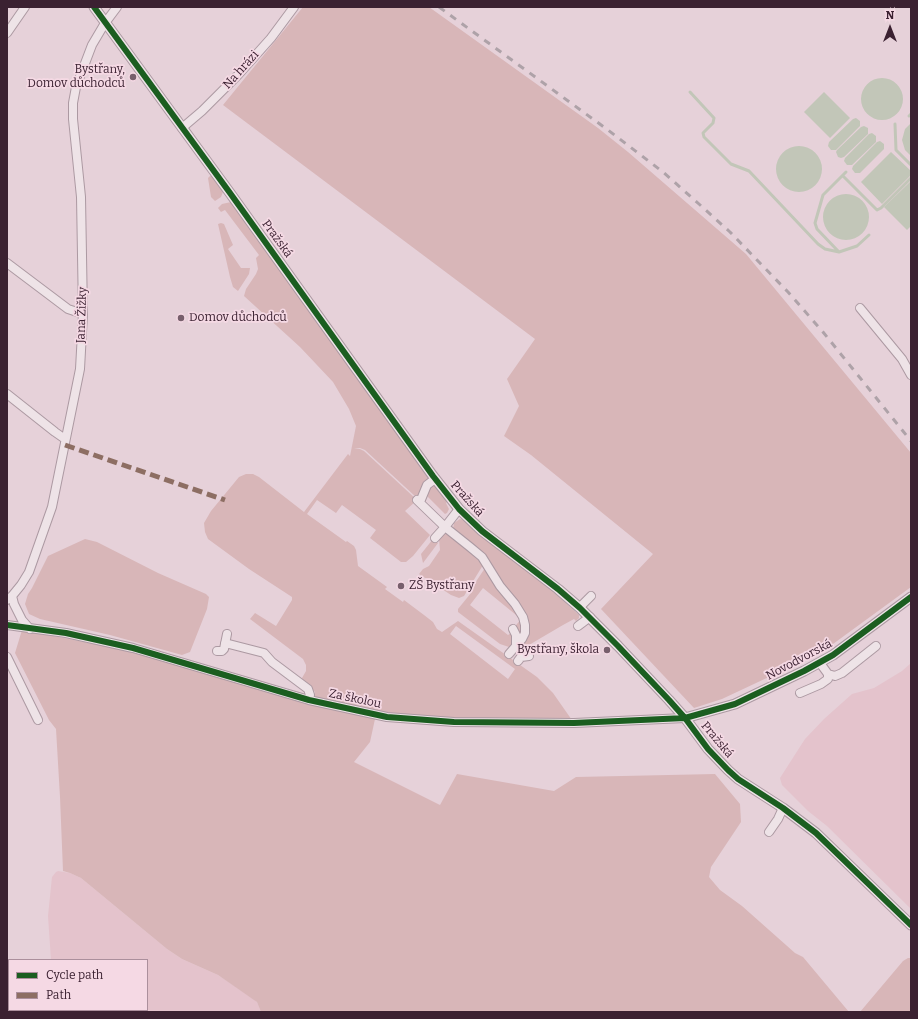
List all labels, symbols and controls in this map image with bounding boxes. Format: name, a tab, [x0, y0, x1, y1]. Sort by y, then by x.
north arrow	[870, 8, 910, 48]
text: N	[886, 9, 894, 22]
street label: Na hrázi	[220, 48, 262, 92]
place label: Bystřany, Domov důchodců	[27, 63, 125, 91]
marker: Bystřany, Domov důchodců	[128, 72, 138, 82]
street label: Pražská	[259, 217, 295, 261]
street label: Jana Žižky	[74, 287, 90, 343]
place label: Domov důchodců	[189, 311, 287, 325]
marker: Domov důchodců	[176, 313, 186, 323]
street label: Pražská	[447, 478, 487, 520]
place label: ZŠ Bystřany	[409, 579, 474, 593]
marker: ZŠ Bystřany	[396, 581, 406, 591]
street label: Novodvorská	[763, 637, 835, 683]
place label: Bystřany, škola	[517, 643, 599, 657]
marker: Bystřany, škola	[602, 645, 612, 655]
street label: Za školou	[327, 686, 383, 712]
street label: Pražská	[698, 719, 736, 761]
legend	[8, 959, 148, 1011]
text: Cycle path	[46, 968, 103, 982]
text: Path	[46, 988, 71, 1002]

